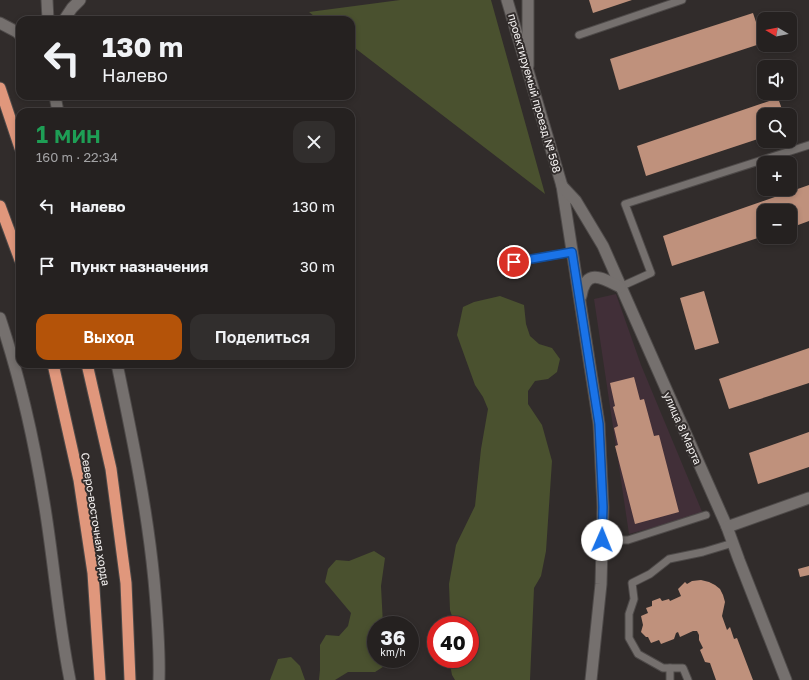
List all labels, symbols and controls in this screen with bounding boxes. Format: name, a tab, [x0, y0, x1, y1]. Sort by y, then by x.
street label: проектируемый проезд № 598	[506, 12, 564, 174]
north arrow	[757, 12, 797, 52]
map controls	[757, 12, 797, 244]
text: 130 m	[102, 30, 183, 63]
icon: left	[36, 32, 88, 84]
button: sound	[757, 60, 797, 100]
text: Налево	[102, 64, 168, 86]
button: search	[757, 108, 797, 148]
text: 1 мин	[36, 119, 101, 148]
button: close	[293, 121, 335, 163]
text: 160 m · 22:34	[36, 149, 118, 165]
button: +	[757, 156, 797, 196]
icon: left	[36, 195, 58, 217]
text: Налево	[70, 197, 126, 215]
text: 130 m	[293, 197, 335, 215]
button: −	[757, 204, 797, 244]
pin	[497, 245, 531, 279]
icon: arrive	[503, 251, 525, 273]
icon: arrive	[36, 255, 58, 277]
text: Пункт назначения	[70, 257, 208, 275]
text: 30 m	[300, 257, 335, 275]
button: Выход	[36, 314, 182, 360]
button: Поделиться	[190, 314, 335, 360]
street label: улица 8 Марта	[661, 390, 705, 466]
street label: Северо-восточная хорда	[79, 451, 113, 587]
position arrow	[581, 519, 623, 561]
speed limit sign: 40	[427, 616, 479, 668]
text: 36	[381, 625, 405, 649]
text: km/h	[380, 646, 406, 658]

